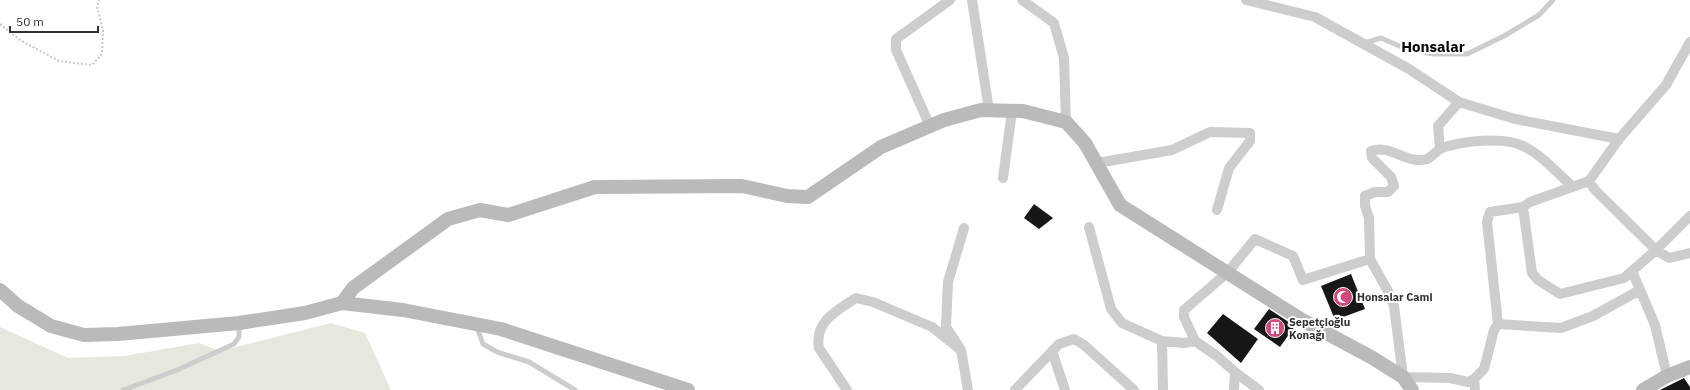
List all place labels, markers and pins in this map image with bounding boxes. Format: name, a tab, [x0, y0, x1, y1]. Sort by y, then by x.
mosque icon: Honsalar Cami	[1332, 286, 1354, 308]
place label: Honsalar Cami	[1357, 290, 1433, 304]
place label: Sepetçioğlu Konağı	[1289, 315, 1350, 342]
building icon: Sepetçioğlu Konağı	[1264, 317, 1286, 339]

